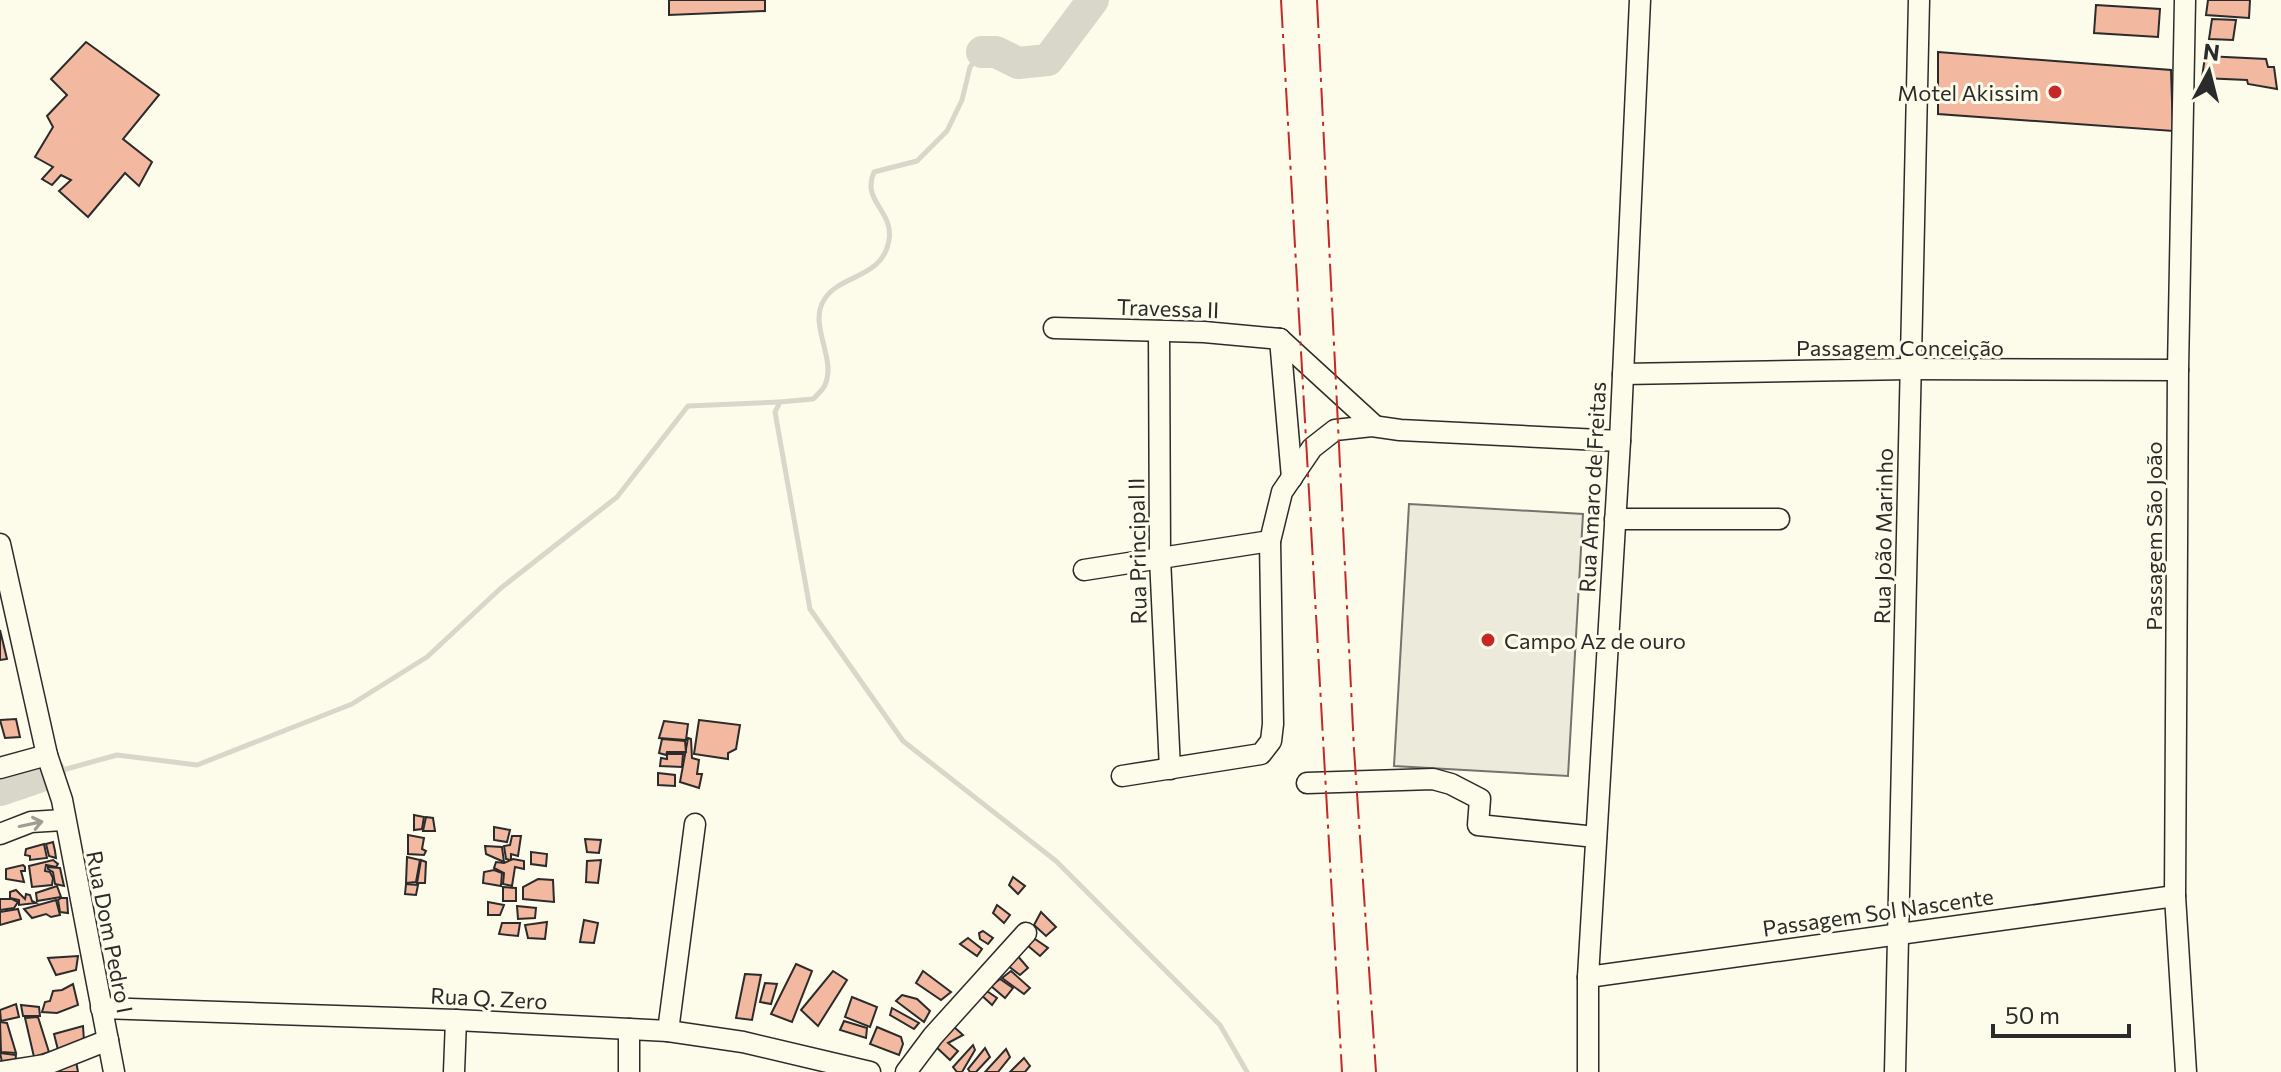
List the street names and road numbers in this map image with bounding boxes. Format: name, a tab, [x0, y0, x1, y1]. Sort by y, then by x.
street label: Travessa II	[1116, 293, 1220, 323]
street label: Passagem Conceição	[1796, 334, 2004, 361]
street label: Rua Amaro de Freitas	[1573, 381, 1611, 593]
street label: Passagem São João	[2140, 441, 2167, 631]
street label: Rua João Marinho	[1868, 448, 1898, 624]
street label: Rua Principal II	[1122, 477, 1152, 625]
street label: Rua Dom Pedro I	[81, 848, 139, 1016]
street label: Passagem Sol Nascente	[1761, 882, 1995, 942]
street label: Rua Q. Zero	[430, 981, 548, 1015]

